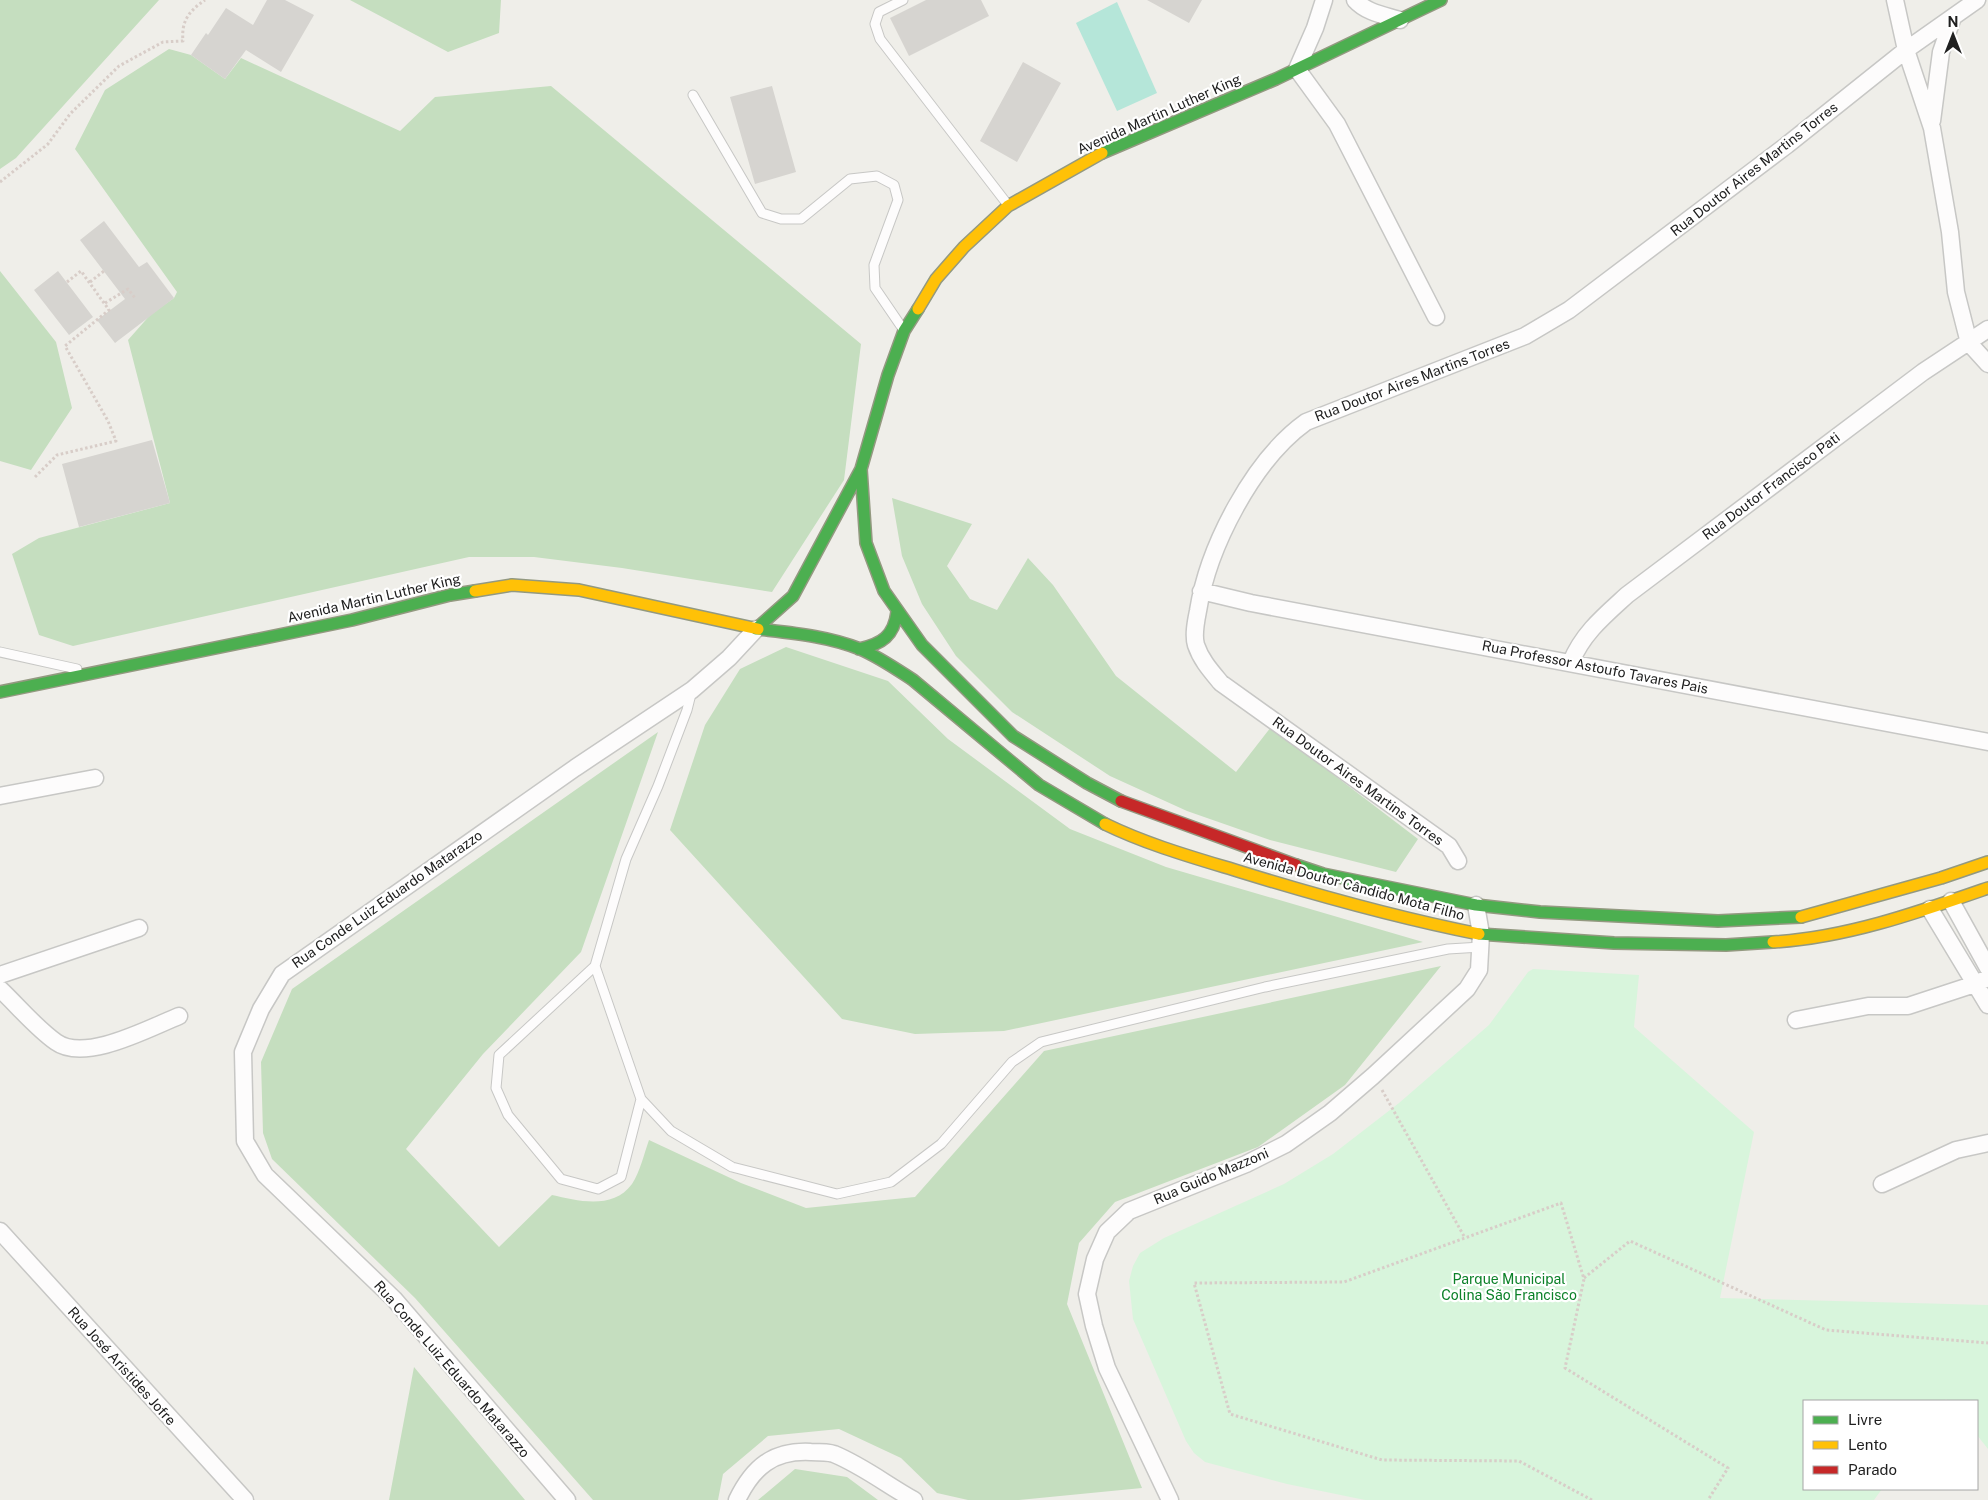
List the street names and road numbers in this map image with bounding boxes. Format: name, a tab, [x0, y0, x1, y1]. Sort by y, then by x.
street label: Avenida Martin Luther King	[1075, 71, 1243, 157]
street label: Rua Doutor Aires Martins Torres	[1667, 99, 1841, 239]
street label: Rua Doutor Aires Martins Torres	[1312, 335, 1512, 425]
street label: Rua Doutor Francisco Pati	[1699, 429, 1843, 543]
street label: Avenida Martin Luther King	[286, 570, 462, 626]
street label: Rua Professor Astoufo Tavares Pais	[1481, 637, 1709, 697]
street label: Rua Doutor Aires Martins Torres	[1269, 714, 1447, 848]
street label: Rua Conde Luiz Eduardo Matarazzo	[289, 827, 485, 971]
street label: Avenida Doutor Cândido Mota Filho	[1242, 849, 1466, 923]
street label: Rua Guido Mazzoni	[1151, 1145, 1271, 1207]
street label: Rua Conde Luiz Eduardo Matarazzo	[371, 1277, 533, 1461]
street label: Rua José Aristides Jofre	[65, 1304, 179, 1428]

